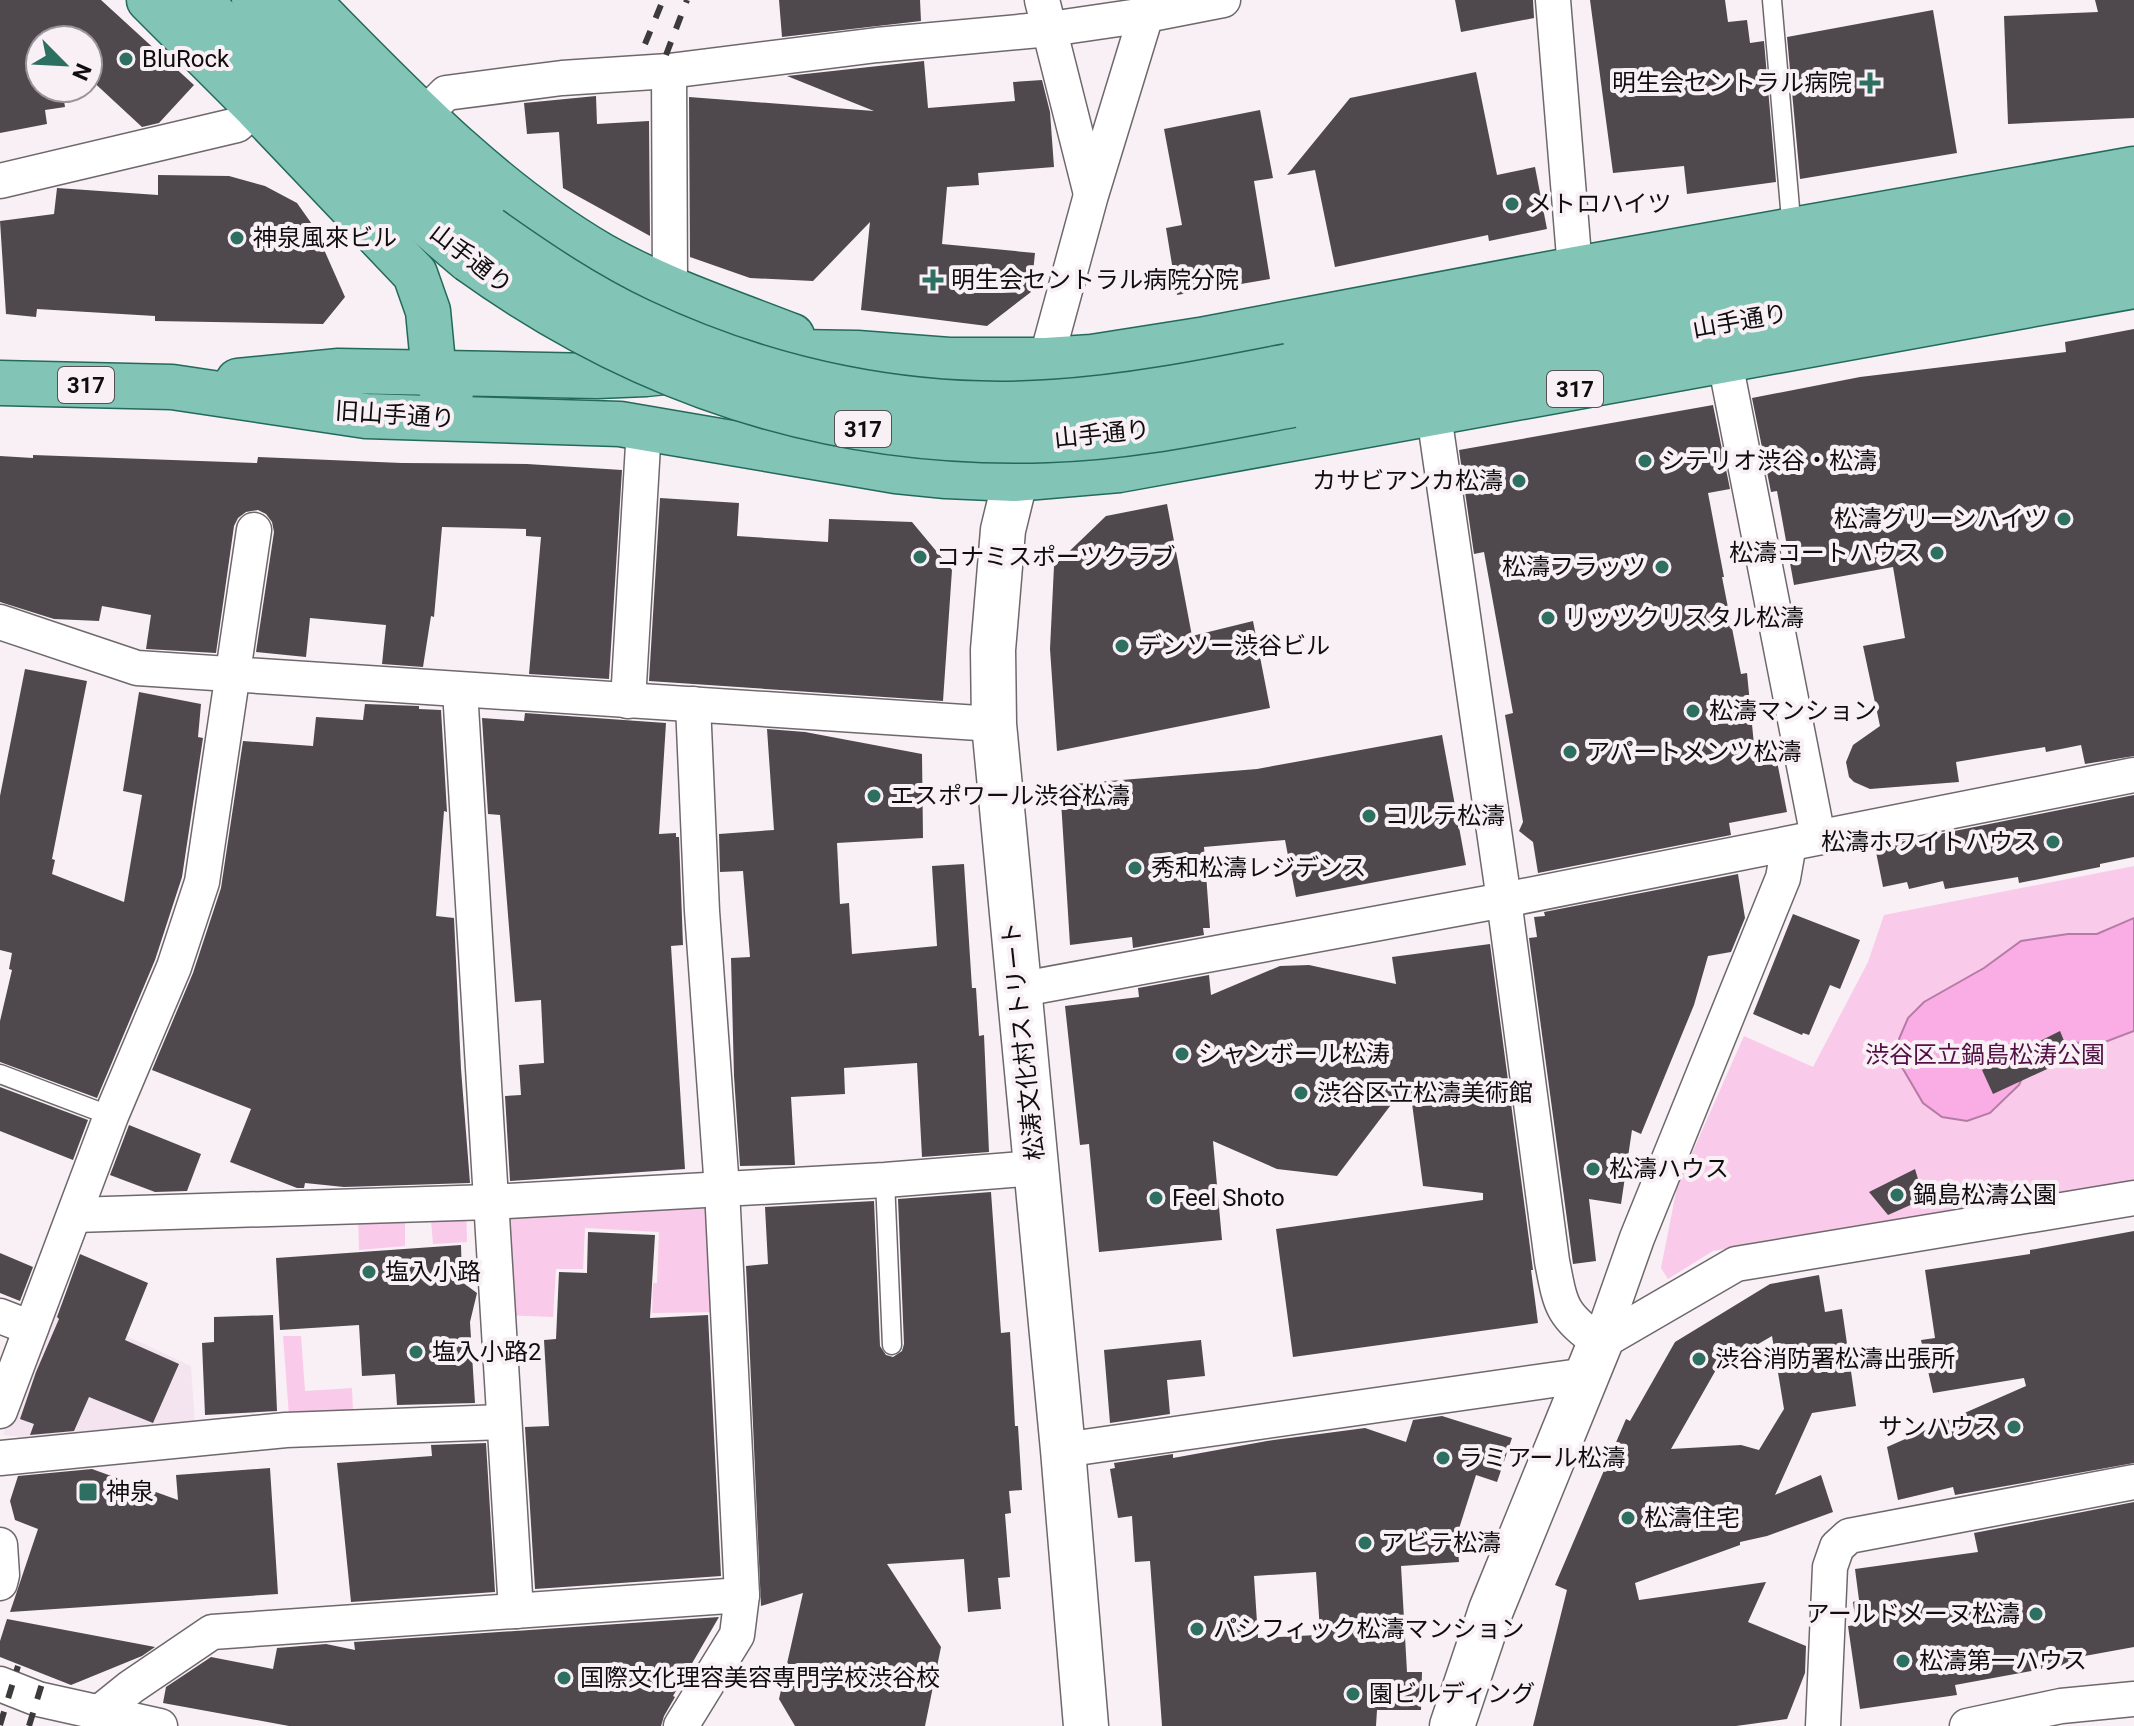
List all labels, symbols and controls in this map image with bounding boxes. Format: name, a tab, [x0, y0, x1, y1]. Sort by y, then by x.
north arrow	[24, 24, 104, 104]
place label: BluRock	[142, 45, 230, 73]
marker: BluRock	[117, 50, 135, 68]
text: N	[67, 60, 96, 84]
place label: 明生会セントラル病院	[1612, 69, 1852, 97]
marker: 明生会セントラル病院	[1859, 72, 1881, 94]
place label: メトロハイツ	[1528, 190, 1672, 218]
marker: メトロハイツ	[1503, 195, 1521, 213]
street label: 山手通り	[425, 218, 517, 300]
place label: 神泉風來ビル	[253, 224, 397, 252]
marker: 神泉風來ビル	[228, 229, 246, 247]
place label: 明生会セントラル病院分院	[951, 266, 1239, 294]
marker: 明生会セントラル病院分院	[922, 269, 944, 291]
street label: 山手通り	[1690, 299, 1790, 343]
road number: 317	[58, 367, 114, 403]
road number: 317	[1547, 371, 1603, 407]
street label: 旧山手通り	[334, 397, 456, 433]
road number: 317	[835, 411, 891, 447]
street label: 山手通り	[1053, 415, 1151, 453]
place label: シテリオ渋谷・松濤	[1661, 447, 1877, 475]
marker: シテリオ渋谷・松濤	[1636, 452, 1654, 470]
place label: カサビアンカ松濤	[1312, 467, 1503, 495]
marker: カサビアンカ松濤	[1510, 472, 1528, 490]
place label: 松濤グリーンハイツ	[1834, 505, 2048, 533]
marker: 松濤グリーンハイツ	[2055, 510, 2073, 528]
place label: 松濤コートハウス	[1729, 539, 1921, 567]
place label: コナミスポーツクラブ	[936, 543, 1176, 571]
marker: 松濤コートハウス	[1928, 544, 1946, 562]
marker: コナミスポーツクラブ	[911, 548, 929, 566]
place label: 松濤フラッツ	[1502, 553, 1646, 581]
marker: 松濤フラッツ	[1653, 558, 1671, 576]
place label: リッツクリスタル松濤	[1564, 604, 1804, 632]
marker: リッツクリスタル松濤	[1539, 609, 1557, 627]
place label: デンソー渋谷ビル	[1138, 632, 1330, 660]
marker: デンソー渋谷ビル	[1113, 637, 1131, 655]
place label: 松濤マンション	[1709, 697, 1877, 725]
marker: 松濤マンション	[1684, 702, 1702, 720]
place label: アパートメンツ松濤	[1586, 738, 1802, 766]
marker: アパートメンツ松濤	[1561, 743, 1579, 761]
place label: エスポワール渋谷松濤	[890, 782, 1130, 810]
marker: エスポワール渋谷松濤	[865, 787, 883, 805]
place label: コルテ松濤	[1385, 802, 1505, 830]
marker: コルテ松濤	[1360, 807, 1378, 825]
place label: 松濤ホワイトハウス	[1821, 828, 2037, 856]
marker: 松濤ホワイトハウス	[2044, 833, 2062, 851]
place label: 秀和松濤レジデンス	[1151, 854, 1367, 882]
marker: 秀和松濤レジデンス	[1126, 859, 1144, 877]
street label: 松涛文化村ストリート	[997, 920, 1049, 1162]
place label: シャンボール松涛	[1198, 1040, 1390, 1068]
park label: 渋谷区立鍋島松涛公園	[1865, 1041, 2105, 1069]
marker: シャンボール松涛	[1173, 1045, 1191, 1063]
place label: 渋谷区立松濤美術館	[1317, 1079, 1533, 1107]
marker: 渋谷区立松濤美術館	[1292, 1084, 1310, 1102]
place label: 松濤ハウス	[1609, 1155, 1729, 1183]
marker: 松濤ハウス	[1584, 1160, 1602, 1178]
place label: 鍋島松濤公園	[1913, 1181, 2057, 1209]
place label: Feel Shoto	[1172, 1184, 1285, 1212]
marker: 鍋島松濤公園	[1888, 1186, 1906, 1204]
marker: Feel Shoto	[1147, 1189, 1165, 1207]
place label: 塩入小路	[385, 1258, 481, 1286]
marker: 塩入小路	[360, 1263, 378, 1281]
place label: 塩入小路2	[432, 1338, 542, 1366]
marker: 塩入小路2	[407, 1343, 425, 1361]
place label: 渋谷消防署松濤出張所	[1715, 1345, 1955, 1373]
marker: 渋谷消防署松濤出張所	[1690, 1350, 1708, 1368]
place label: サンハウス	[1878, 1413, 1998, 1441]
marker: サンハウス	[2005, 1418, 2023, 1436]
place label: ラミアール松濤	[1459, 1444, 1626, 1472]
marker: ラミアール松濤	[1434, 1449, 1452, 1467]
place label: 神泉	[106, 1478, 154, 1506]
marker: 神泉	[77, 1481, 99, 1503]
place label: 松濤住宅	[1644, 1504, 1740, 1532]
marker: 松濤住宅	[1619, 1509, 1637, 1527]
place label: アビテ松濤	[1381, 1529, 1501, 1557]
marker: アビテ松濤	[1356, 1534, 1374, 1552]
place label: アールドメーヌ松濤	[1805, 1600, 2020, 1628]
marker: アールドメーヌ松濤	[2027, 1605, 2045, 1623]
place label: パシフィック松濤マンション	[1213, 1615, 1525, 1643]
marker: パシフィック松濤マンション	[1188, 1620, 1206, 1638]
place label: 松濤第一ハウス	[1919, 1647, 2087, 1675]
marker: 松濤第一ハウス	[1894, 1652, 1912, 1670]
place label: 国際文化理容美容専門学校渋谷校	[580, 1664, 940, 1692]
marker: 国際文化理容美容専門学校渋谷校	[555, 1669, 573, 1687]
place label: 園ビルディング	[1369, 1680, 1535, 1708]
marker: 園ビルディング	[1344, 1685, 1362, 1703]

